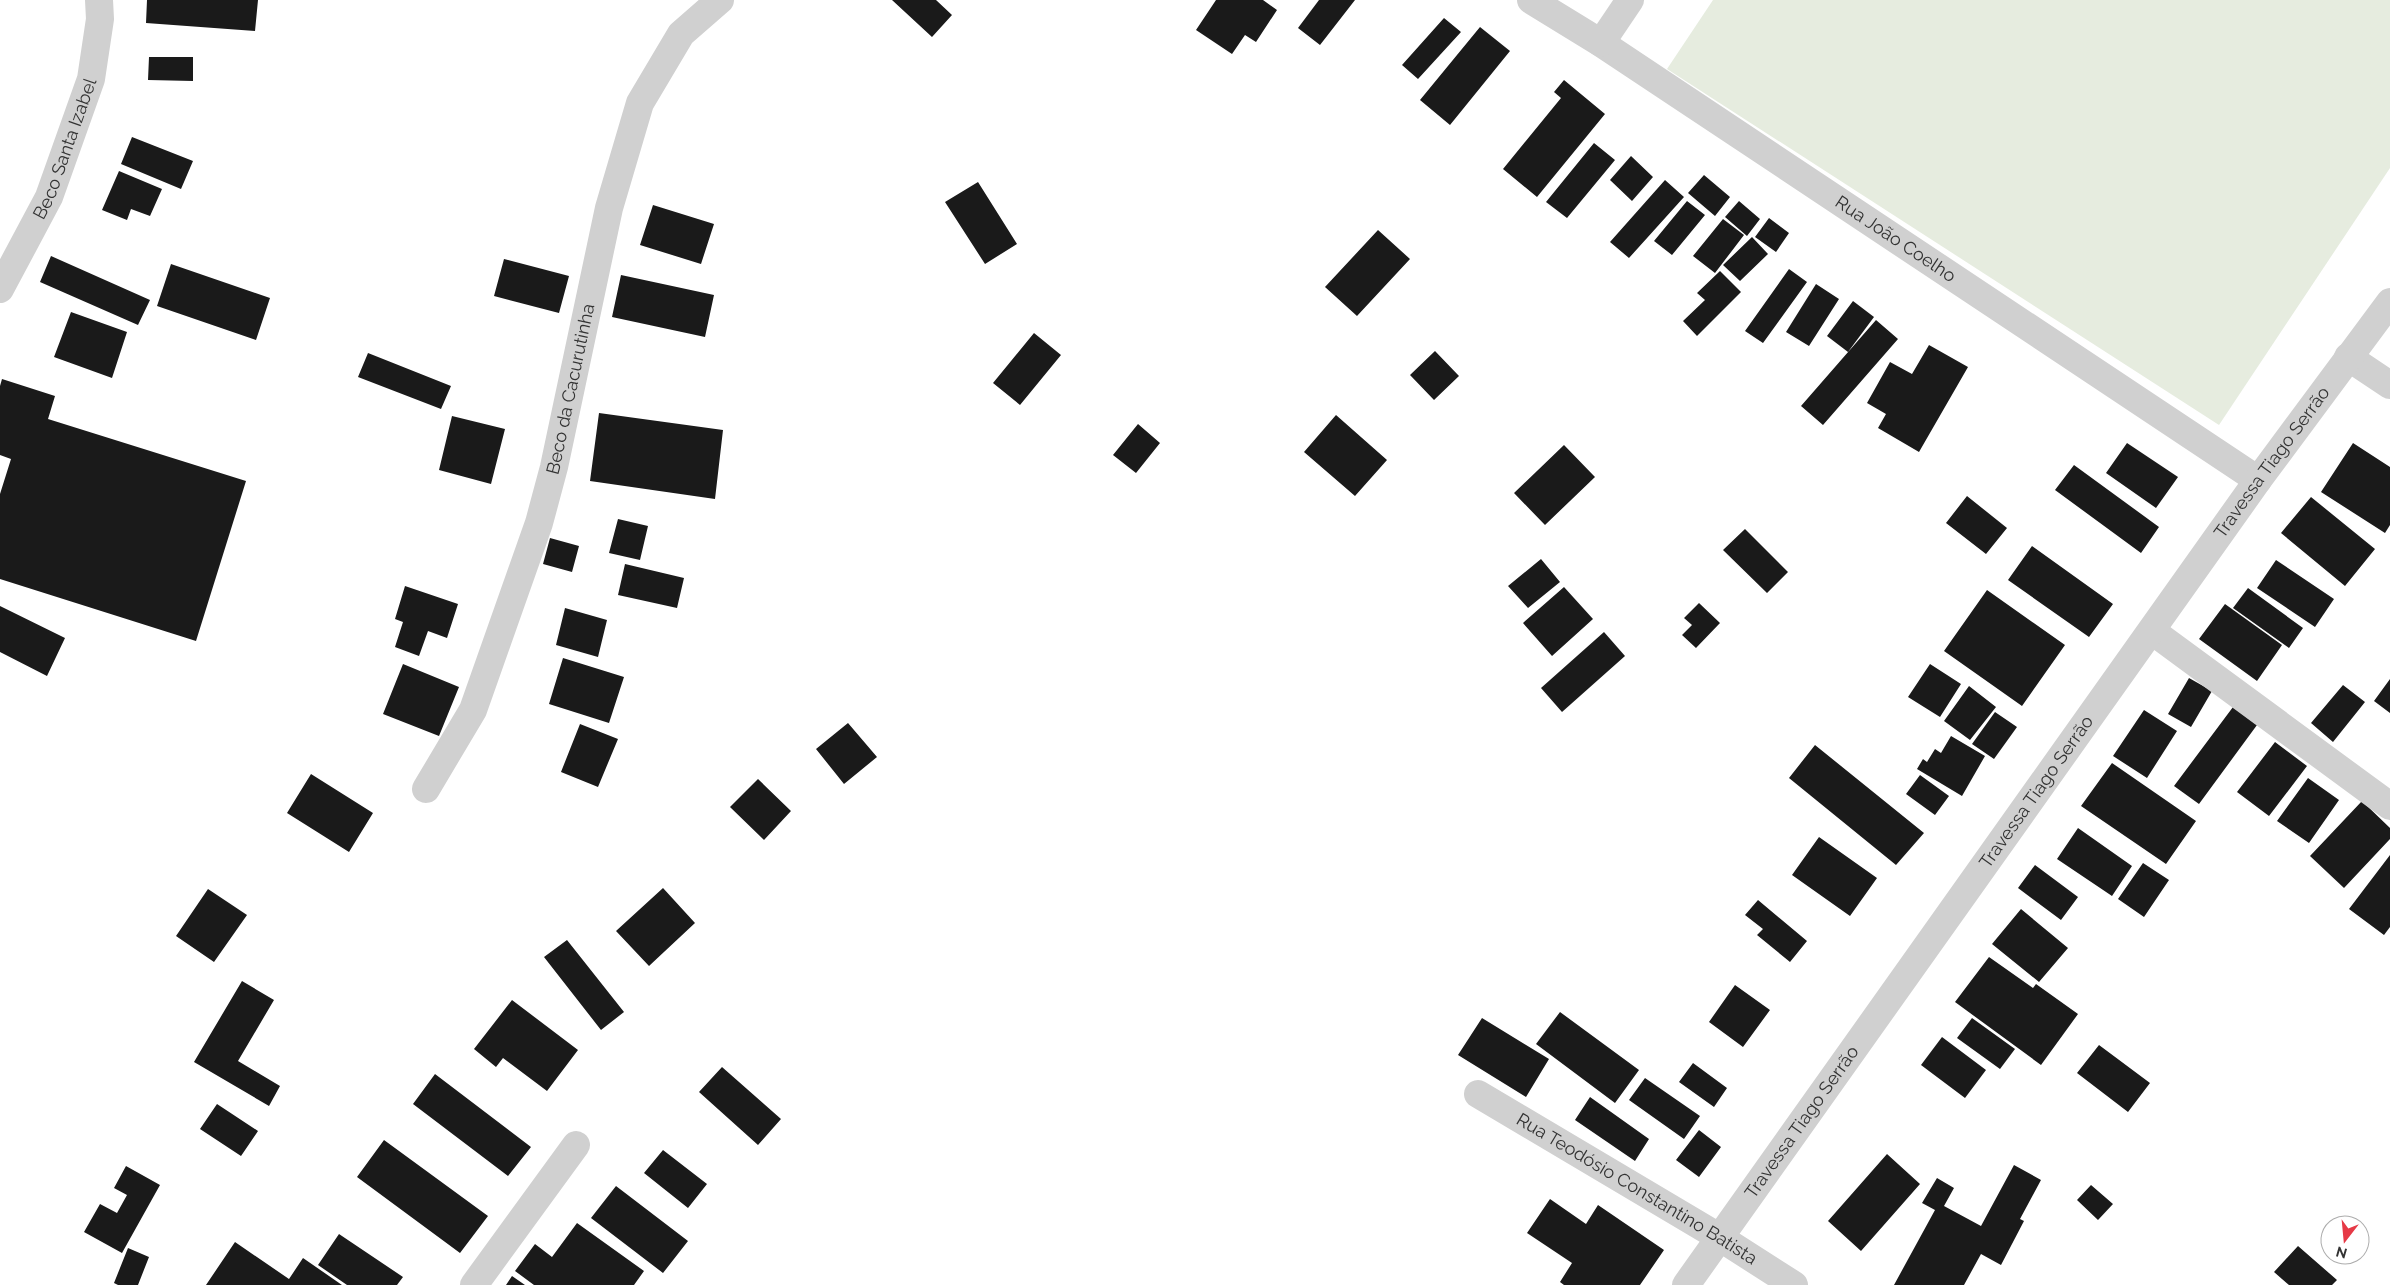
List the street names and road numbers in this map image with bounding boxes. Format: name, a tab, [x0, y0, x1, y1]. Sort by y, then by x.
street label: Beco Santa Izabel	[28, 75, 100, 223]
street label: Rua João Coelho	[1832, 191, 1960, 286]
street label: Beco da Cacurutinha	[542, 302, 598, 476]
street label: Travessa Tiago Serrão	[2209, 382, 2334, 542]
street label: Travessa Tiago Serrão	[1975, 711, 2098, 872]
street label: Travessa Tiago Serrão	[1740, 1041, 1863, 1202]
street label: Rua Teodósio Constantino Batista	[1513, 1108, 1761, 1269]

